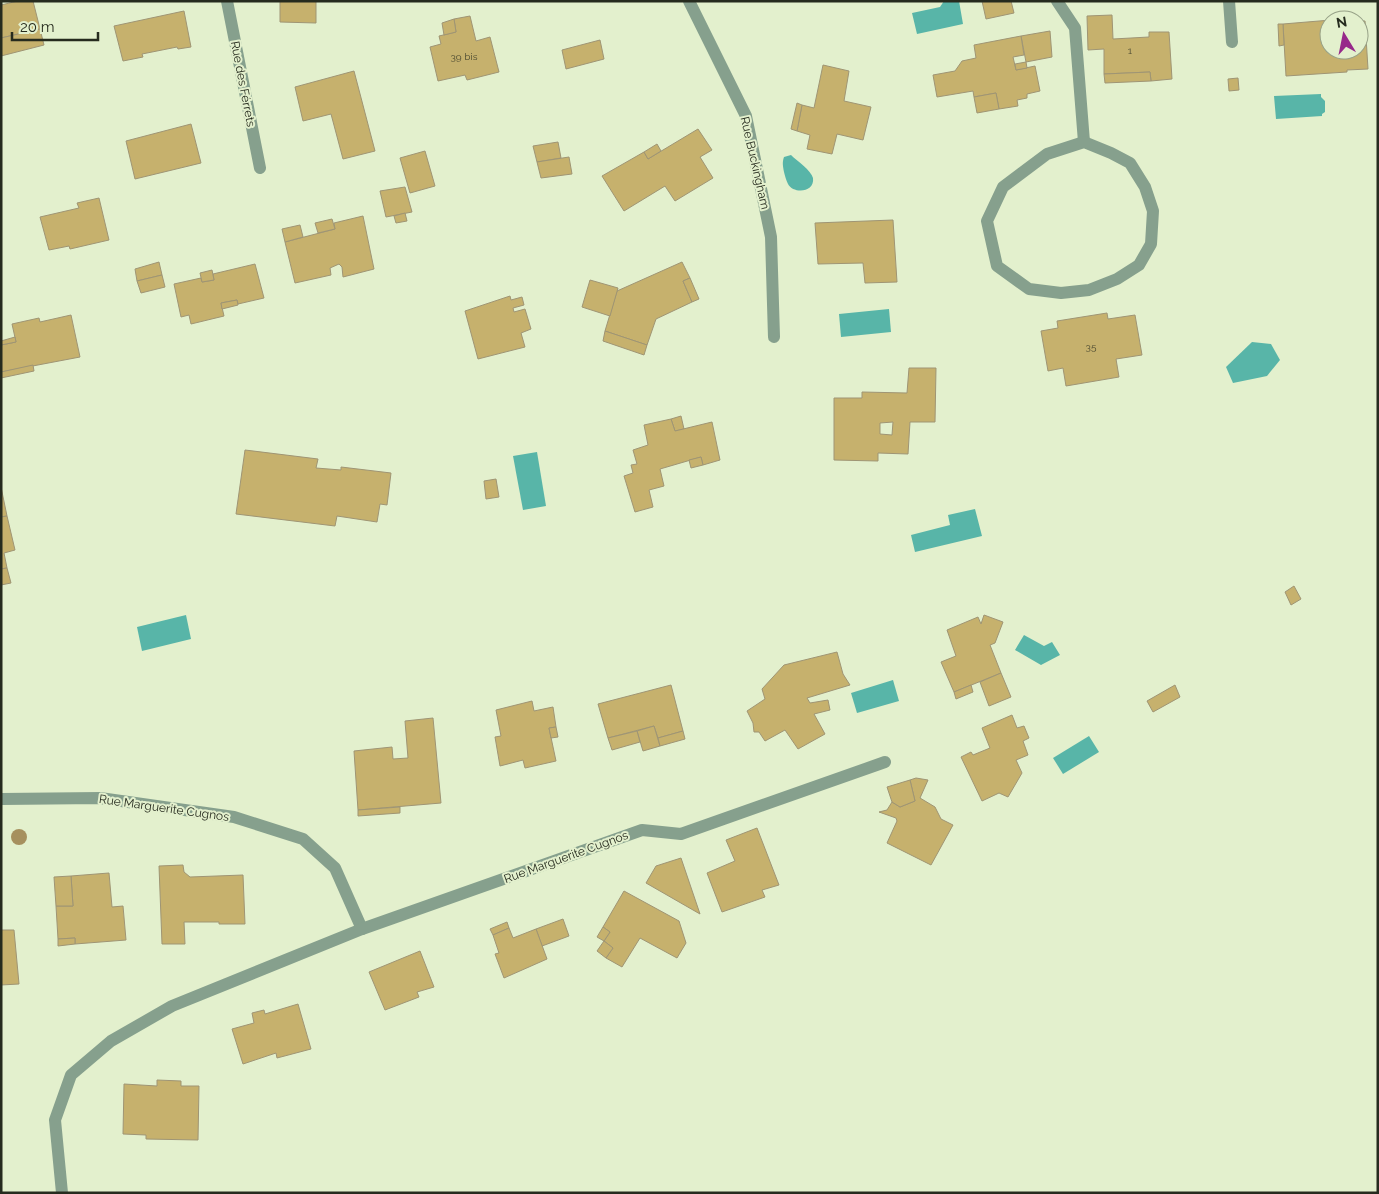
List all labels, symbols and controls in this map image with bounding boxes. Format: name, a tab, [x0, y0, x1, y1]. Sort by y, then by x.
scale bar	[12, 10, 99, 42]
north arrow	[1319, 10, 1369, 60]
text: N	[1335, 13, 1348, 31]
text: 20 m	[20, 18, 55, 36]
street label: Rue des Férrets	[228, 40, 258, 128]
house number: 1	[1128, 45, 1133, 56]
house number: 39 bis	[451, 51, 478, 62]
street label: Rue Buckingham	[738, 115, 772, 211]
house number: 35	[1086, 341, 1097, 352]
street label: Rue Marguerite Cugnos	[98, 792, 230, 824]
street label: Rue Marguerite Cugnos	[502, 828, 630, 886]

